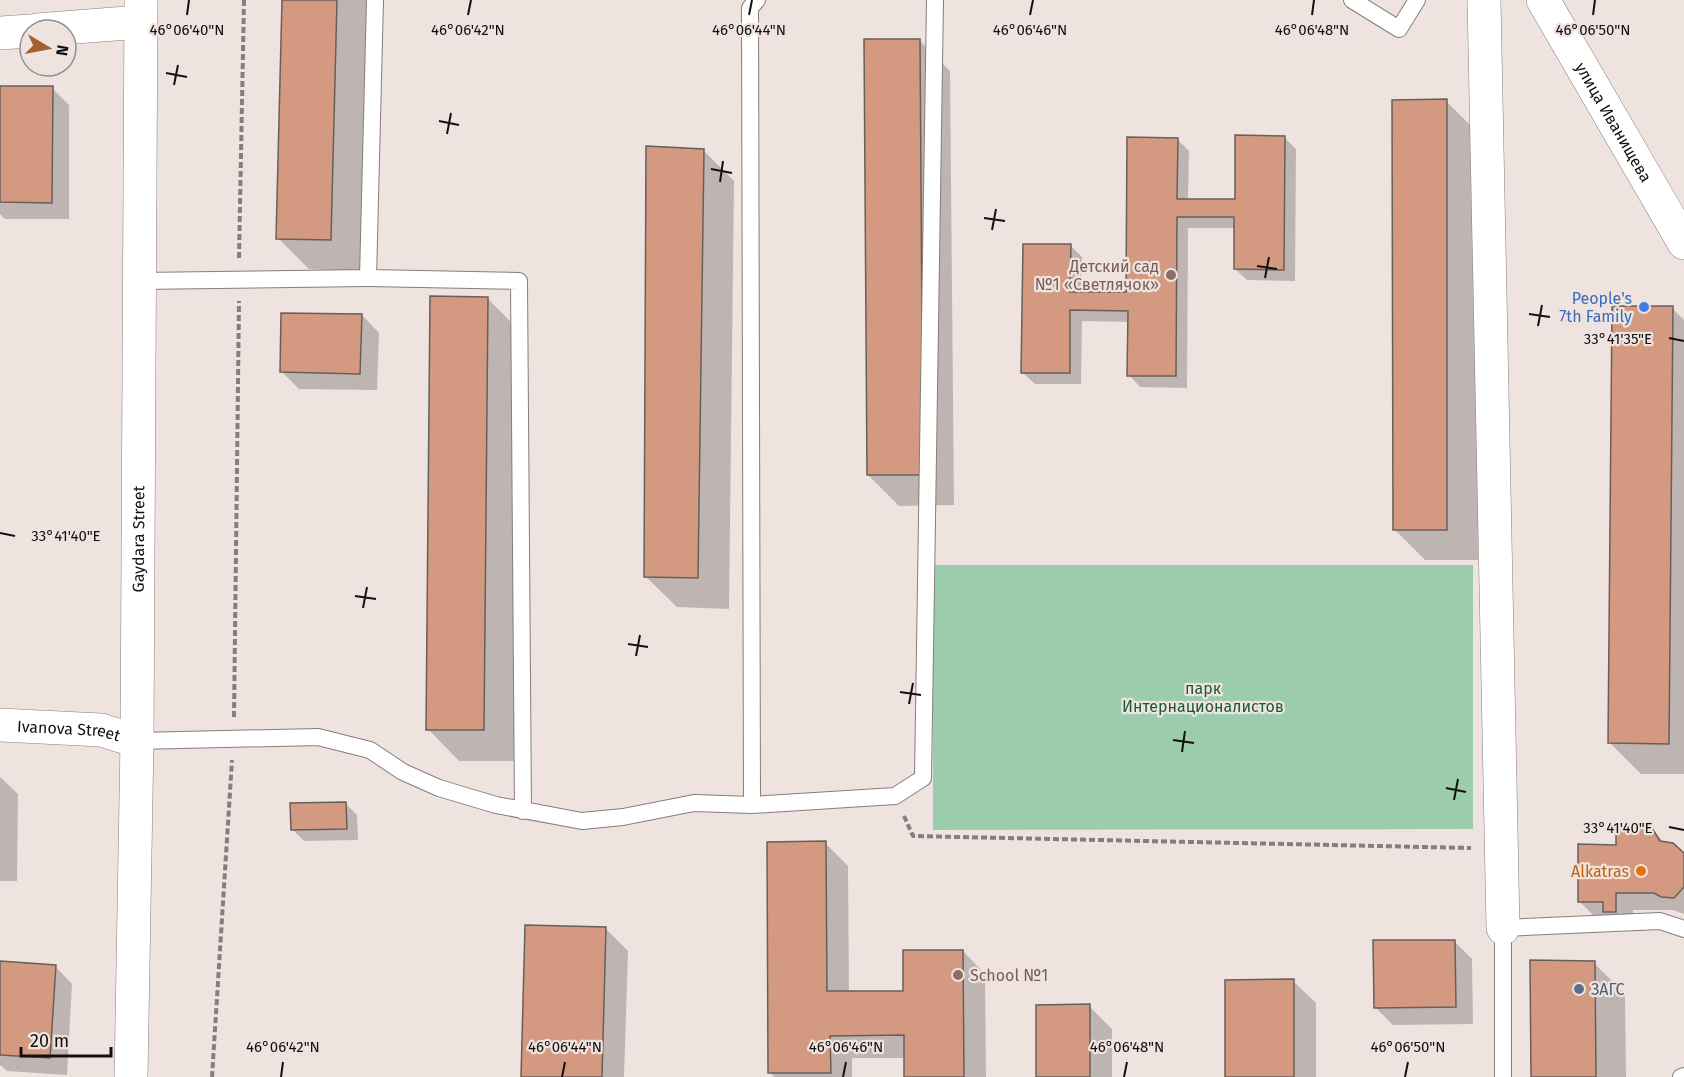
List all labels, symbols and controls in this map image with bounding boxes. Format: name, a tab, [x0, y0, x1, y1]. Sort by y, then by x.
north arrow	[18, 18, 78, 78]
text: 46°06'40"N	[150, 21, 224, 39]
text: 46°06'42"N	[431, 21, 505, 39]
text: 46°06'44"N	[712, 21, 786, 39]
text: 46°06'46"N	[993, 21, 1067, 39]
text: 46°06'48"N	[1275, 21, 1349, 39]
text: 46°06'50"N	[1556, 21, 1631, 39]
text: N	[52, 44, 73, 57]
street label: улица Иванищева	[1572, 59, 1656, 185]
place label: Детский сад №1 «Светлячок»	[1035, 257, 1159, 294]
marker: Детский сад №1 «Светлячок»	[1164, 268, 1178, 282]
place label: People's 7th Family	[1559, 289, 1632, 326]
marker: People's 7th Family	[1637, 300, 1651, 314]
text: 33°41'35"E	[1584, 330, 1652, 348]
street label: Gaydara Street	[128, 485, 148, 592]
text: 33°41'40"E	[31, 527, 101, 545]
park label: парк Интернационалистов	[1122, 679, 1284, 716]
street label: Ivanova Street	[17, 716, 123, 745]
text: 33°41'40"E	[1583, 819, 1653, 837]
place label: Alkatras	[1571, 862, 1629, 881]
marker: Alkatras	[1634, 864, 1648, 878]
place label: School №1	[970, 966, 1048, 985]
marker: School №1	[951, 968, 965, 982]
place label: ЗАГС	[1591, 980, 1625, 999]
marker: ЗАГС	[1572, 982, 1586, 996]
scale bar	[21, 1020, 111, 1058]
text: 20 m	[30, 1030, 69, 1052]
text: 46°06'42"N	[246, 1038, 320, 1056]
text: 46°06'44"N	[528, 1038, 602, 1056]
text: 46°06'46"N	[809, 1038, 883, 1056]
text: 46°06'48"N	[1090, 1038, 1164, 1056]
text: 46°06'50"N	[1371, 1038, 1446, 1056]

